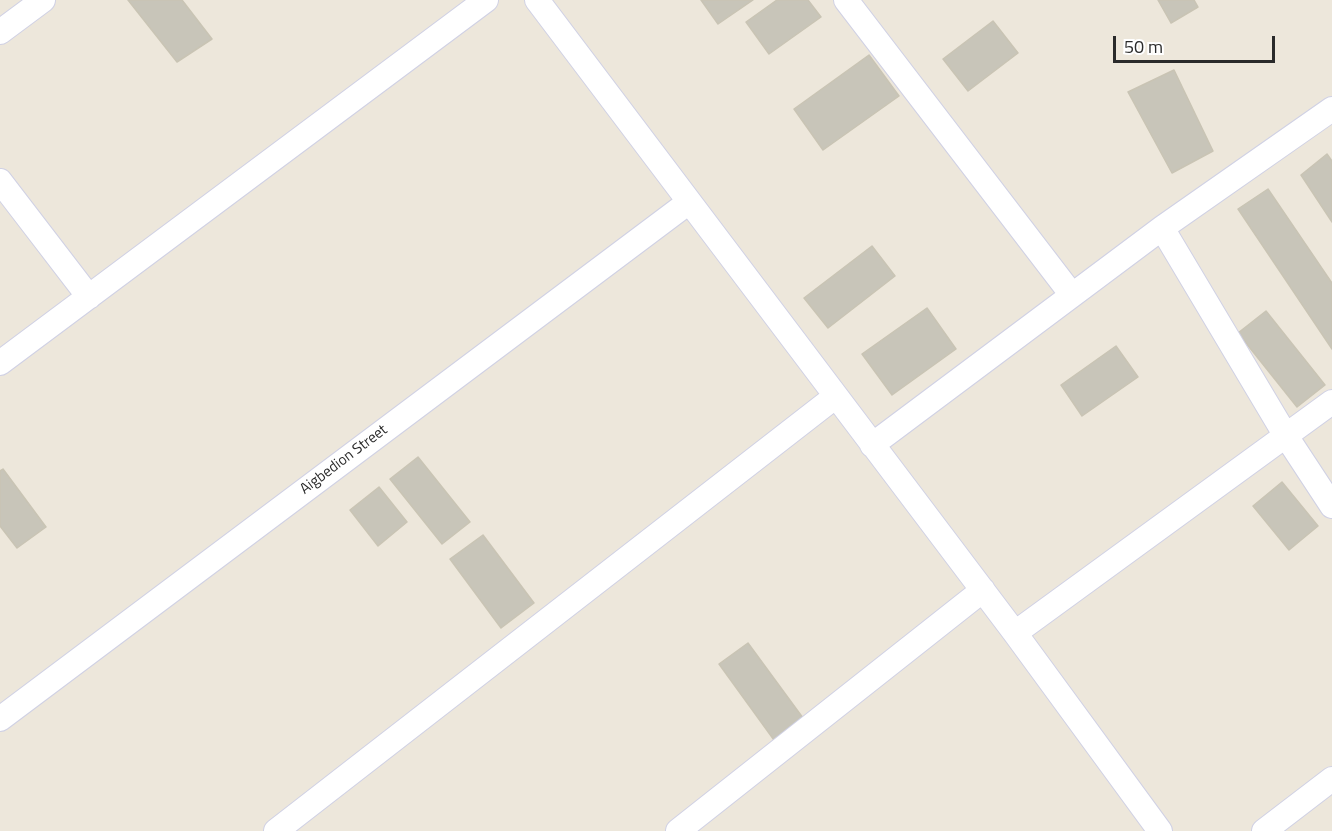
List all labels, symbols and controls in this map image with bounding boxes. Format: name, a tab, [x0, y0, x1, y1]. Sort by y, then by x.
scale bar	[1116, 24, 1278, 62]
text: 50 m	[1124, 33, 1163, 60]
street label: Aigbedion Street	[297, 421, 391, 499]

